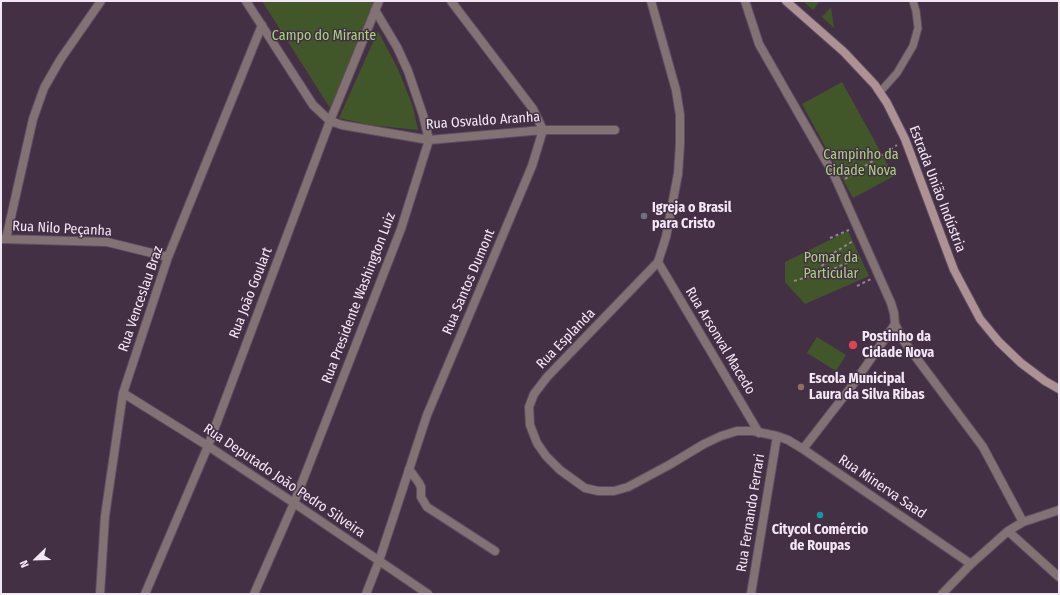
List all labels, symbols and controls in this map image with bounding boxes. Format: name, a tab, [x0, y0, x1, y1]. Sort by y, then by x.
park label: Campo do Mirante	[272, 28, 376, 44]
street label: Rua Osvaldo Aranha	[425, 109, 541, 133]
street label: Estrada União Indústria	[905, 123, 969, 255]
park label: Campinho da Cidade Nova	[823, 147, 899, 180]
place label: Igreja o Brasil para Cristo	[652, 200, 731, 232]
street label: Rua Presidente Washington Luiz	[319, 210, 399, 386]
marker: Igreja o Brasil para Cristo	[639, 211, 649, 221]
street label: Rua Nilo Peçanha	[12, 218, 112, 240]
street label: Rua Santos Dumont	[439, 227, 499, 337]
street label: Rua Venceslau Braz	[115, 244, 167, 354]
street label: Rua João Goulart	[226, 245, 276, 341]
park label: Pomar da Particular	[803, 250, 859, 282]
street label: Rua Arsonval Macedo	[681, 284, 759, 398]
street label: Rua Esplanda	[533, 305, 599, 373]
place label: Postinho da Cidade Nova	[862, 329, 934, 362]
marker: Postinho da Cidade Nova	[847, 339, 859, 351]
place label: Escola Municipal Laura da Silva Ribas	[809, 371, 925, 404]
marker: Escola Municipal Laura da Silva Ribas	[796, 382, 806, 392]
street label: Rua Deputado João Pedro Silveira	[200, 421, 368, 541]
street label: Rua Minerva Saad	[835, 452, 929, 522]
street label: Rua Fernando Ferrari	[733, 453, 769, 573]
marker: Citycol Comércio de Roupas	[815, 510, 825, 520]
place label: Citycol Comércio de Roupas	[772, 522, 868, 554]
north arrow	[16, 539, 56, 579]
text: N	[17, 558, 32, 569]

